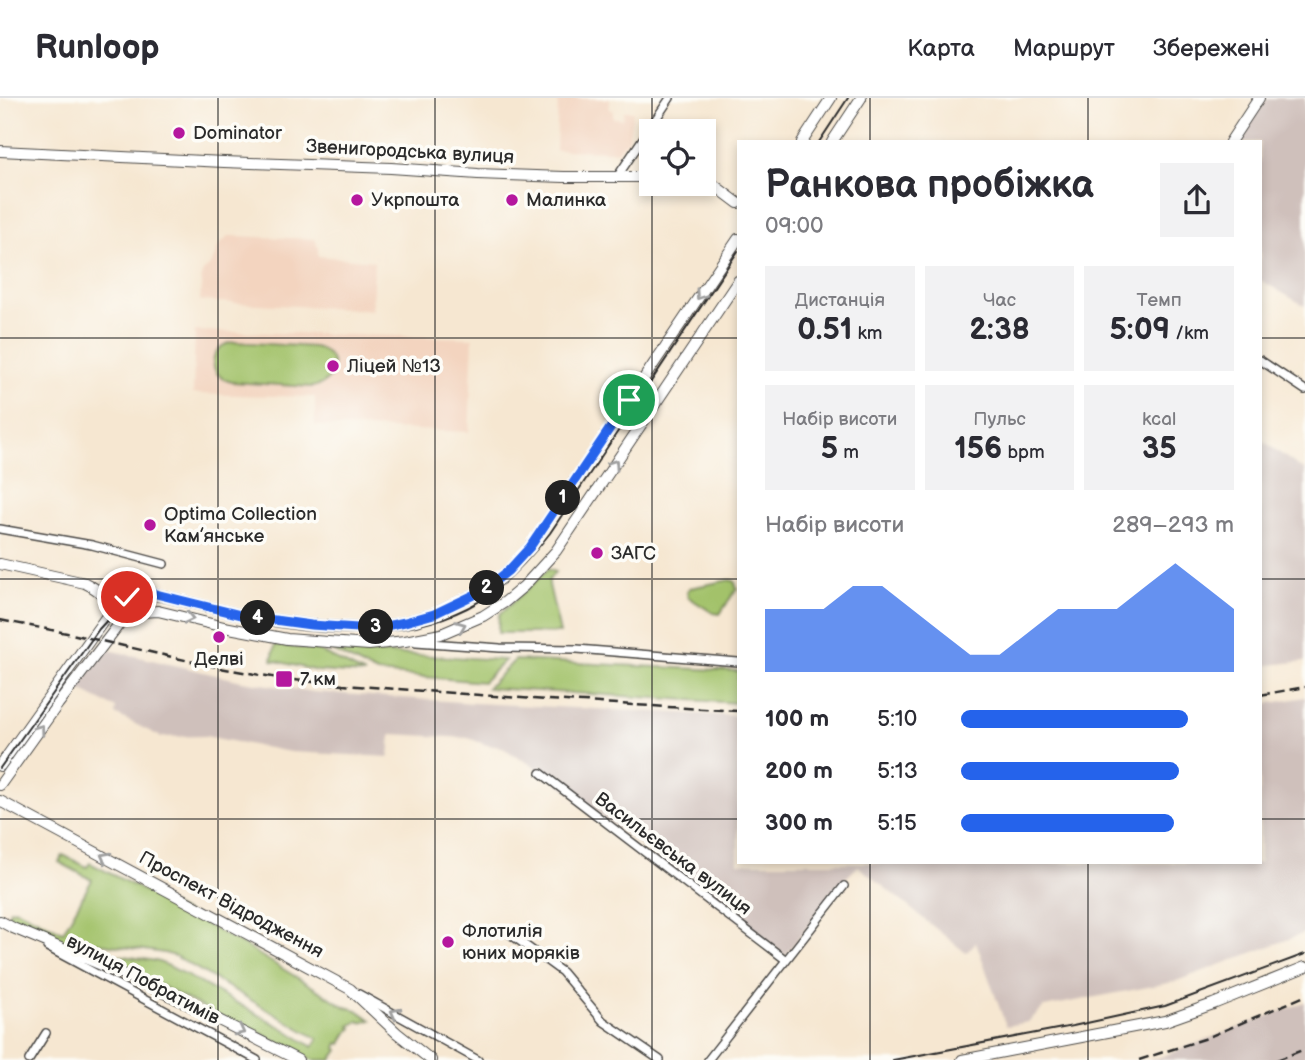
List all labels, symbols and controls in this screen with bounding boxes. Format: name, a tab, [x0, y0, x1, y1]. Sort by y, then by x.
text: Runloop	[35, 28, 159, 68]
text: Карта	[907, 34, 975, 63]
text: Маршрут	[1013, 34, 1115, 63]
text: Збережені	[1153, 34, 1270, 63]
map controls	[639, 119, 716, 196]
button: locate	[639, 119, 716, 196]
place label: Dominator	[193, 122, 283, 145]
marker: Dominator	[171, 125, 187, 141]
street label: Звенигородська вулиця	[305, 135, 515, 169]
text: Ранкова пробіжка	[765, 163, 1094, 208]
button: share	[1160, 163, 1234, 237]
place label: Укрпошта	[371, 189, 459, 212]
place label: Малинка	[526, 189, 606, 212]
marker: Укрпошта	[349, 192, 365, 208]
marker: Малинка	[504, 192, 520, 208]
text: 09:00	[765, 212, 824, 240]
one-way arrow	[696, 287, 708, 300]
text: Дистанція	[795, 289, 885, 312]
text: Час	[983, 289, 1016, 312]
text: Темп	[1137, 289, 1182, 312]
text: 0.51	[797, 312, 852, 348]
text: 2:38	[969, 312, 1030, 348]
text: 5:09	[1109, 312, 1170, 348]
text: km	[852, 322, 883, 345]
text: /km	[1170, 322, 1209, 345]
place label: Ліцей №13	[346, 355, 441, 378]
marker: Ліцей №13	[325, 358, 341, 374]
pin	[599, 370, 659, 430]
icon: arrive	[610, 381, 648, 419]
text: Набір висоти	[782, 408, 897, 431]
text: Пульс	[973, 408, 1026, 431]
text: kcal	[1142, 408, 1176, 431]
text: 5	[821, 431, 838, 467]
text: 156	[954, 431, 1002, 467]
text: 35	[1142, 431, 1177, 467]
text: m	[838, 441, 859, 464]
text: bpm	[1002, 441, 1045, 464]
one-way arrow	[606, 459, 619, 472]
pin: 1	[546, 480, 580, 516]
text: 1	[559, 486, 567, 509]
place label: Optima Collection Кам’янське	[164, 503, 317, 548]
text: Набір висоти	[765, 511, 904, 539]
text: 289–293 m	[1112, 511, 1234, 539]
marker: Optima Collection Кам’янське	[142, 517, 158, 533]
place label: ЗАГС	[611, 542, 656, 565]
marker: ЗАГС	[589, 545, 605, 561]
pin	[97, 567, 157, 627]
pin: 2	[470, 570, 504, 606]
text: 2	[481, 576, 492, 599]
icon: check	[108, 578, 146, 616]
pin: 4	[240, 601, 276, 636]
text: 4	[252, 606, 263, 629]
one-way arrow	[183, 610, 195, 624]
pin: 3	[358, 610, 394, 644]
text: 3	[370, 615, 381, 638]
one-way arrow	[454, 621, 466, 635]
marker: Делві	[211, 629, 227, 645]
place label: Делві	[194, 648, 244, 671]
place label: 7 км	[300, 668, 336, 691]
marker: 7 км	[274, 669, 294, 689]
text: 100 m	[765, 705, 829, 733]
text: 5:10	[877, 705, 917, 733]
one-way arrow	[31, 724, 44, 737]
text: 200 m	[765, 757, 833, 785]
text: 5:13	[877, 757, 918, 785]
street label: Васильєвська вулиця	[590, 788, 756, 920]
text: 300 m	[765, 809, 833, 837]
text: 5:15	[877, 809, 917, 837]
street label: Проспект Відродження	[135, 847, 327, 963]
one-way arrow	[99, 851, 112, 865]
place label: Флотилія юних моряків	[462, 920, 580, 965]
street label: вулиця Побратимів	[63, 930, 224, 1030]
marker: Флотилія юних моряків	[440, 934, 456, 950]
one-way arrow	[390, 1008, 402, 1022]
one-way arrow	[233, 1022, 245, 1036]

